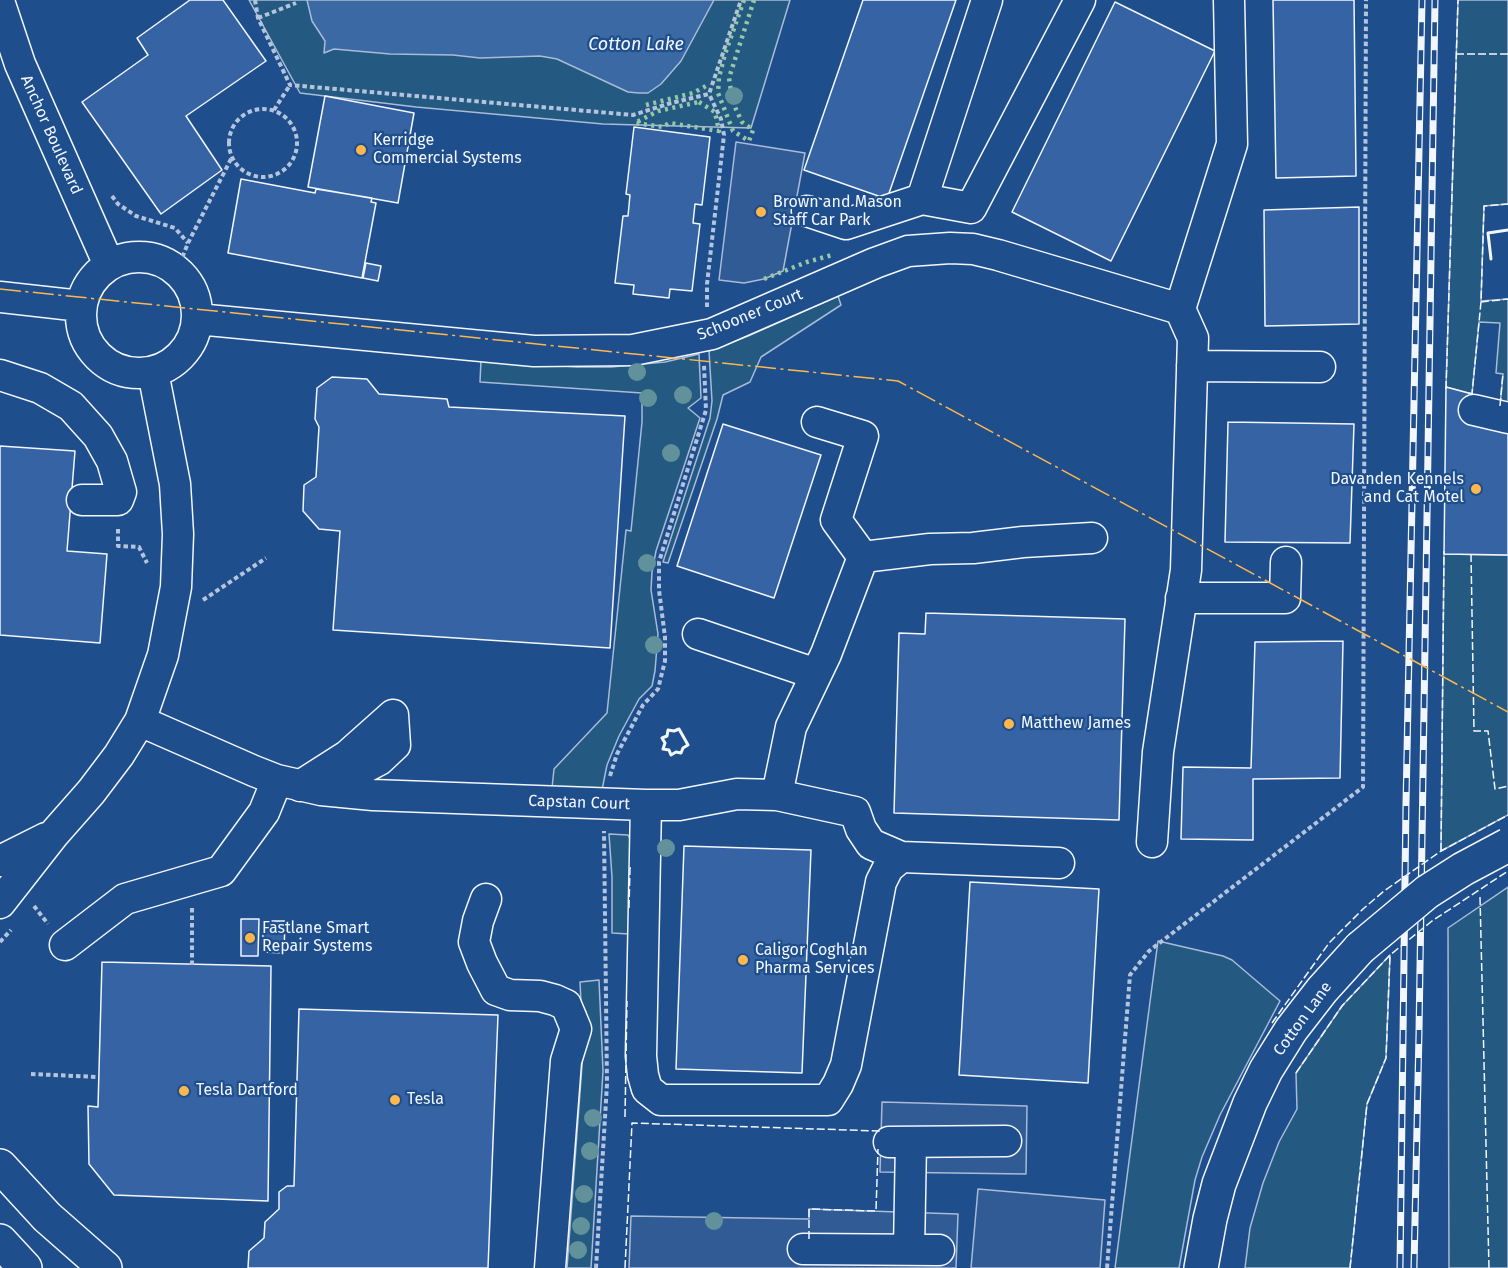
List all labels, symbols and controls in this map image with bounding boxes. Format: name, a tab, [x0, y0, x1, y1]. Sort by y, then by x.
water label: Cotton Lake	[588, 34, 684, 56]
street label: Anchor Boulevard	[16, 72, 86, 198]
place label: Kerridge Commercial Systems	[373, 131, 522, 169]
marker: Kerridge Commercial Systems	[354, 143, 368, 157]
place label: Brown and Mason Staff Car Park	[773, 193, 902, 231]
marker: Brown and Mason Staff Car Park	[754, 205, 768, 219]
street label: Schooner Court	[694, 285, 806, 345]
place label: Davanden Kennels and Cat Motel	[1330, 470, 1464, 508]
marker: Davanden Kennels and Cat Motel	[1469, 482, 1483, 496]
place label: Matthew James	[1021, 714, 1131, 734]
marker: Matthew James	[1002, 717, 1016, 731]
street label: Capstan Court	[528, 792, 630, 814]
place label: Fastlane Smart Repair Systems	[262, 919, 372, 957]
marker: Fastlane Smart Repair Systems	[243, 931, 257, 945]
place label: Caligor Coghlan Pharma Services	[755, 941, 874, 979]
marker: Caligor Coghlan Pharma Services	[736, 953, 750, 967]
street label: Cotton Lane	[1270, 978, 1336, 1060]
place label: Tesla Dartford	[196, 1081, 298, 1101]
marker: Tesla Dartford	[177, 1084, 191, 1098]
place label: Tesla	[407, 1090, 444, 1110]
marker: Tesla	[388, 1093, 402, 1107]

